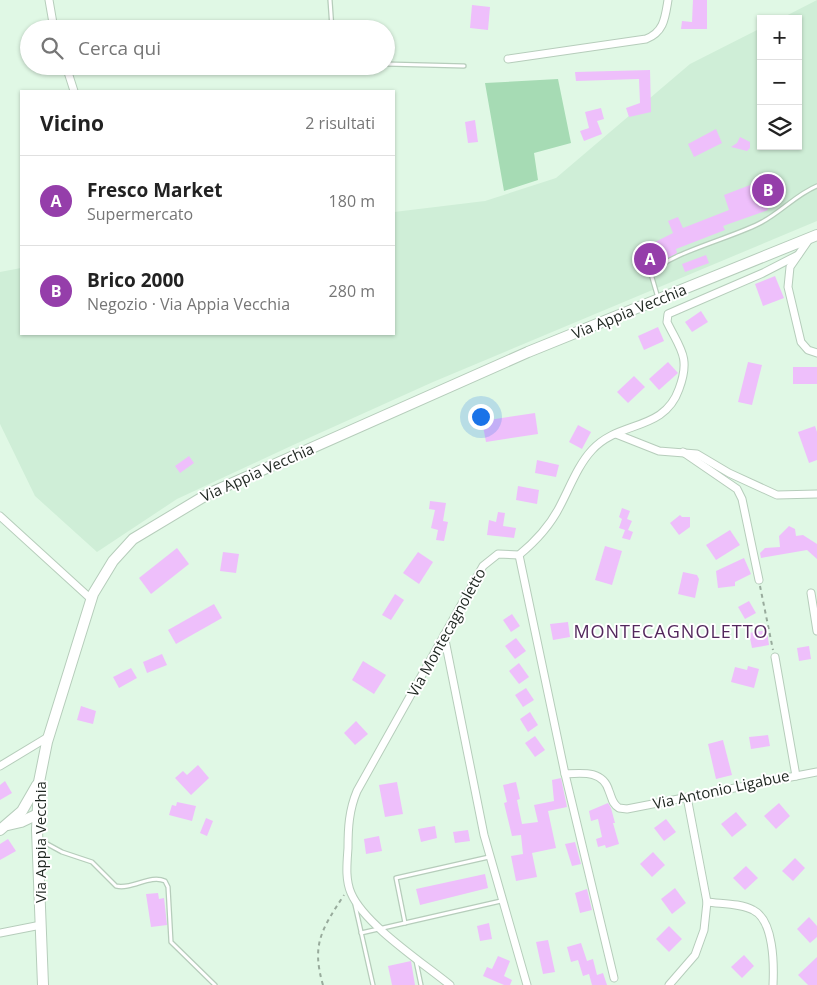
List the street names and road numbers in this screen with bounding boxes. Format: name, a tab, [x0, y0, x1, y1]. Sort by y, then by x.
street label: Via Appia Vecchia	[569, 279, 689, 343]
street label: Via Appia Vecchia	[197, 438, 317, 506]
street label: Via Montecagnoletto	[402, 564, 490, 700]
street label: Via Antonio Ligabue	[651, 765, 791, 813]
street label: Via Appia Vecchia	[30, 781, 50, 903]

